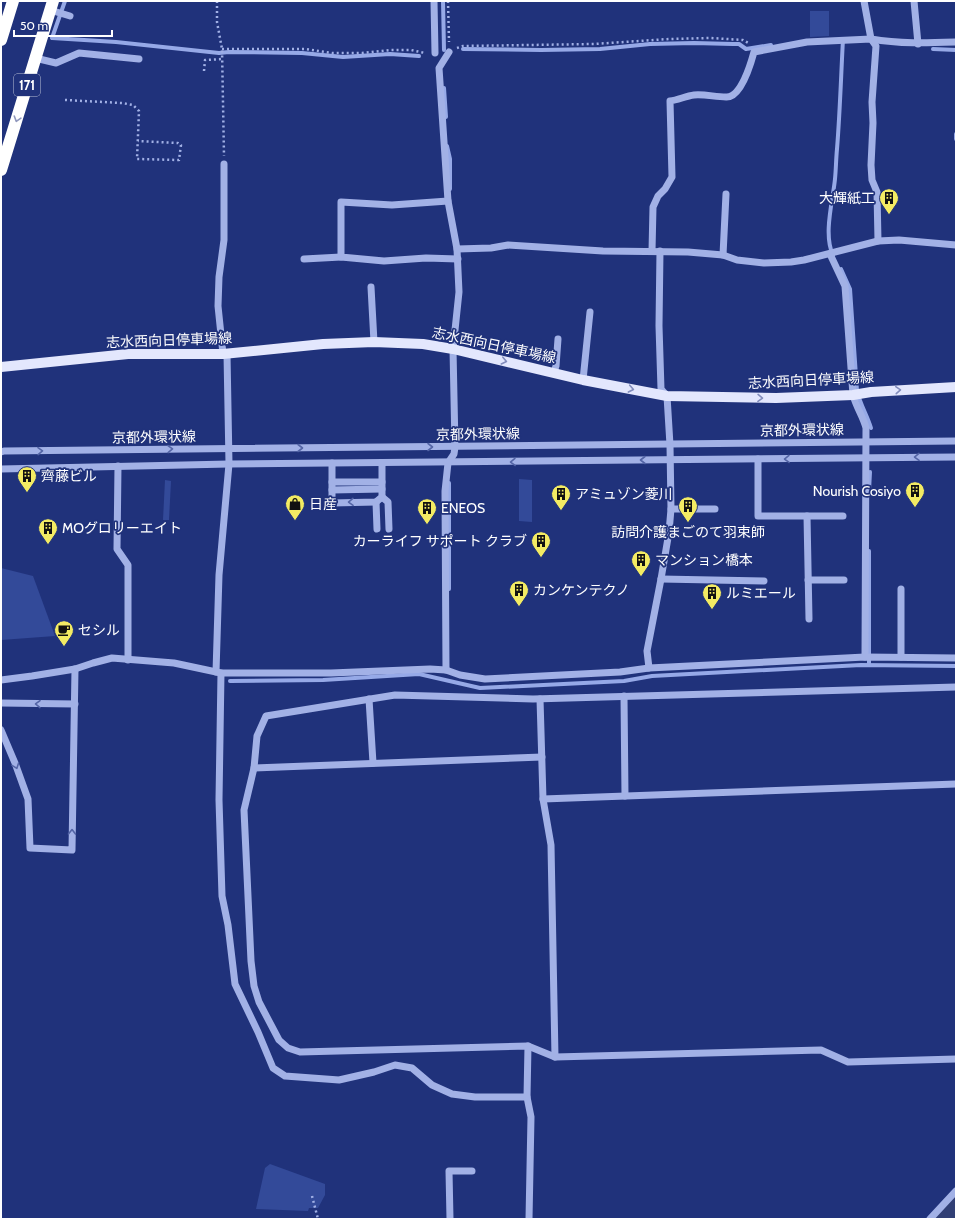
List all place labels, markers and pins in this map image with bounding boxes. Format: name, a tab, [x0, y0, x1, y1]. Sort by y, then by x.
building icon: 大輝紙工	[878, 187, 900, 215]
place label: 大輝紙工	[819, 189, 875, 207]
building icon: 齊藤ビル	[16, 465, 38, 493]
place label: 齊藤ビル	[41, 467, 97, 485]
building icon: Nourish Cosiyo	[904, 480, 926, 508]
place label: Nourish Cosiyo	[813, 482, 901, 500]
building icon: アミュゾン菱川	[550, 483, 572, 511]
place label: アミュゾン菱川	[575, 485, 673, 503]
shop icon: 日産	[284, 493, 306, 521]
place label: 日産	[309, 495, 337, 513]
building icon: 訪問介護まごのて羽束師	[677, 495, 699, 523]
building icon: ENEOS	[416, 497, 438, 525]
place label: ENEOS	[441, 499, 485, 517]
building icon: MOグロリーエイト	[37, 517, 59, 545]
place label: MOグロリーエイト	[62, 519, 182, 537]
place label: 訪問介護まごのて羽束師	[611, 523, 765, 541]
building icon: カーライフ サポート クラブ	[530, 530, 552, 558]
place label: カーライフ サポート クラブ	[353, 532, 527, 550]
building icon: マンション橋本	[630, 549, 652, 577]
place label: マンション橋本	[655, 551, 753, 569]
building icon: カンケンテクノ	[508, 579, 530, 607]
place label: カンケンテクノ	[533, 581, 630, 599]
building icon: ルミエール	[701, 582, 723, 610]
place label: ルミエール	[726, 584, 796, 602]
cafe icon: セシル	[53, 619, 75, 647]
place label: セシル	[78, 621, 120, 639]

